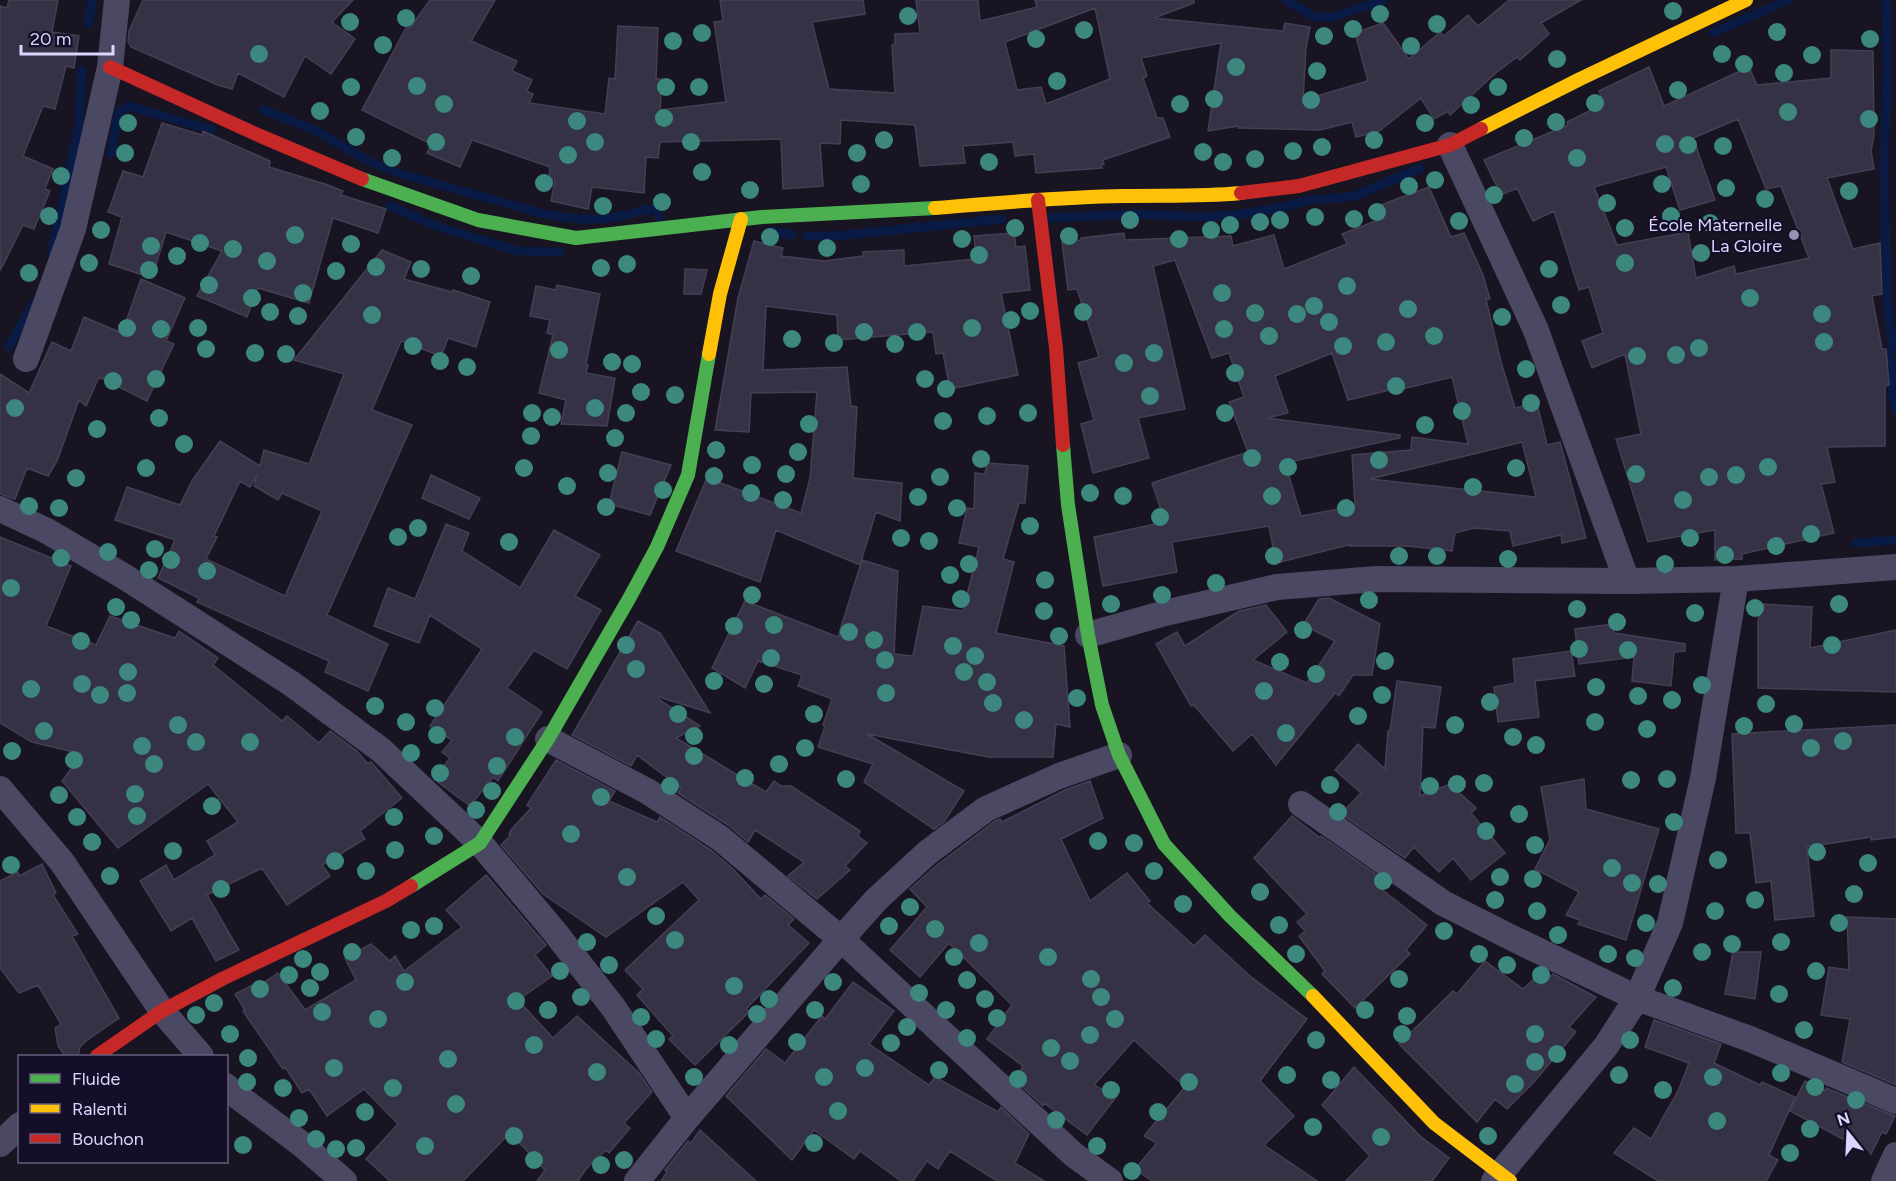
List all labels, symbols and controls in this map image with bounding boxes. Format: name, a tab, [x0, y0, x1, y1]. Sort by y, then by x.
scale bar	[21, 18, 112, 56]
text: 20 m	[30, 28, 71, 50]
place label: École Maternelle La Gloire	[1648, 214, 1782, 257]
marker: École Maternelle La Gloire	[1787, 228, 1801, 242]
legend	[18, 1055, 228, 1163]
text: Fluide	[72, 1068, 121, 1090]
text: Ralenti	[72, 1098, 127, 1120]
north arrow	[1818, 1103, 1878, 1163]
text: N	[1835, 1108, 1852, 1130]
text: Bouchon	[72, 1128, 144, 1150]

